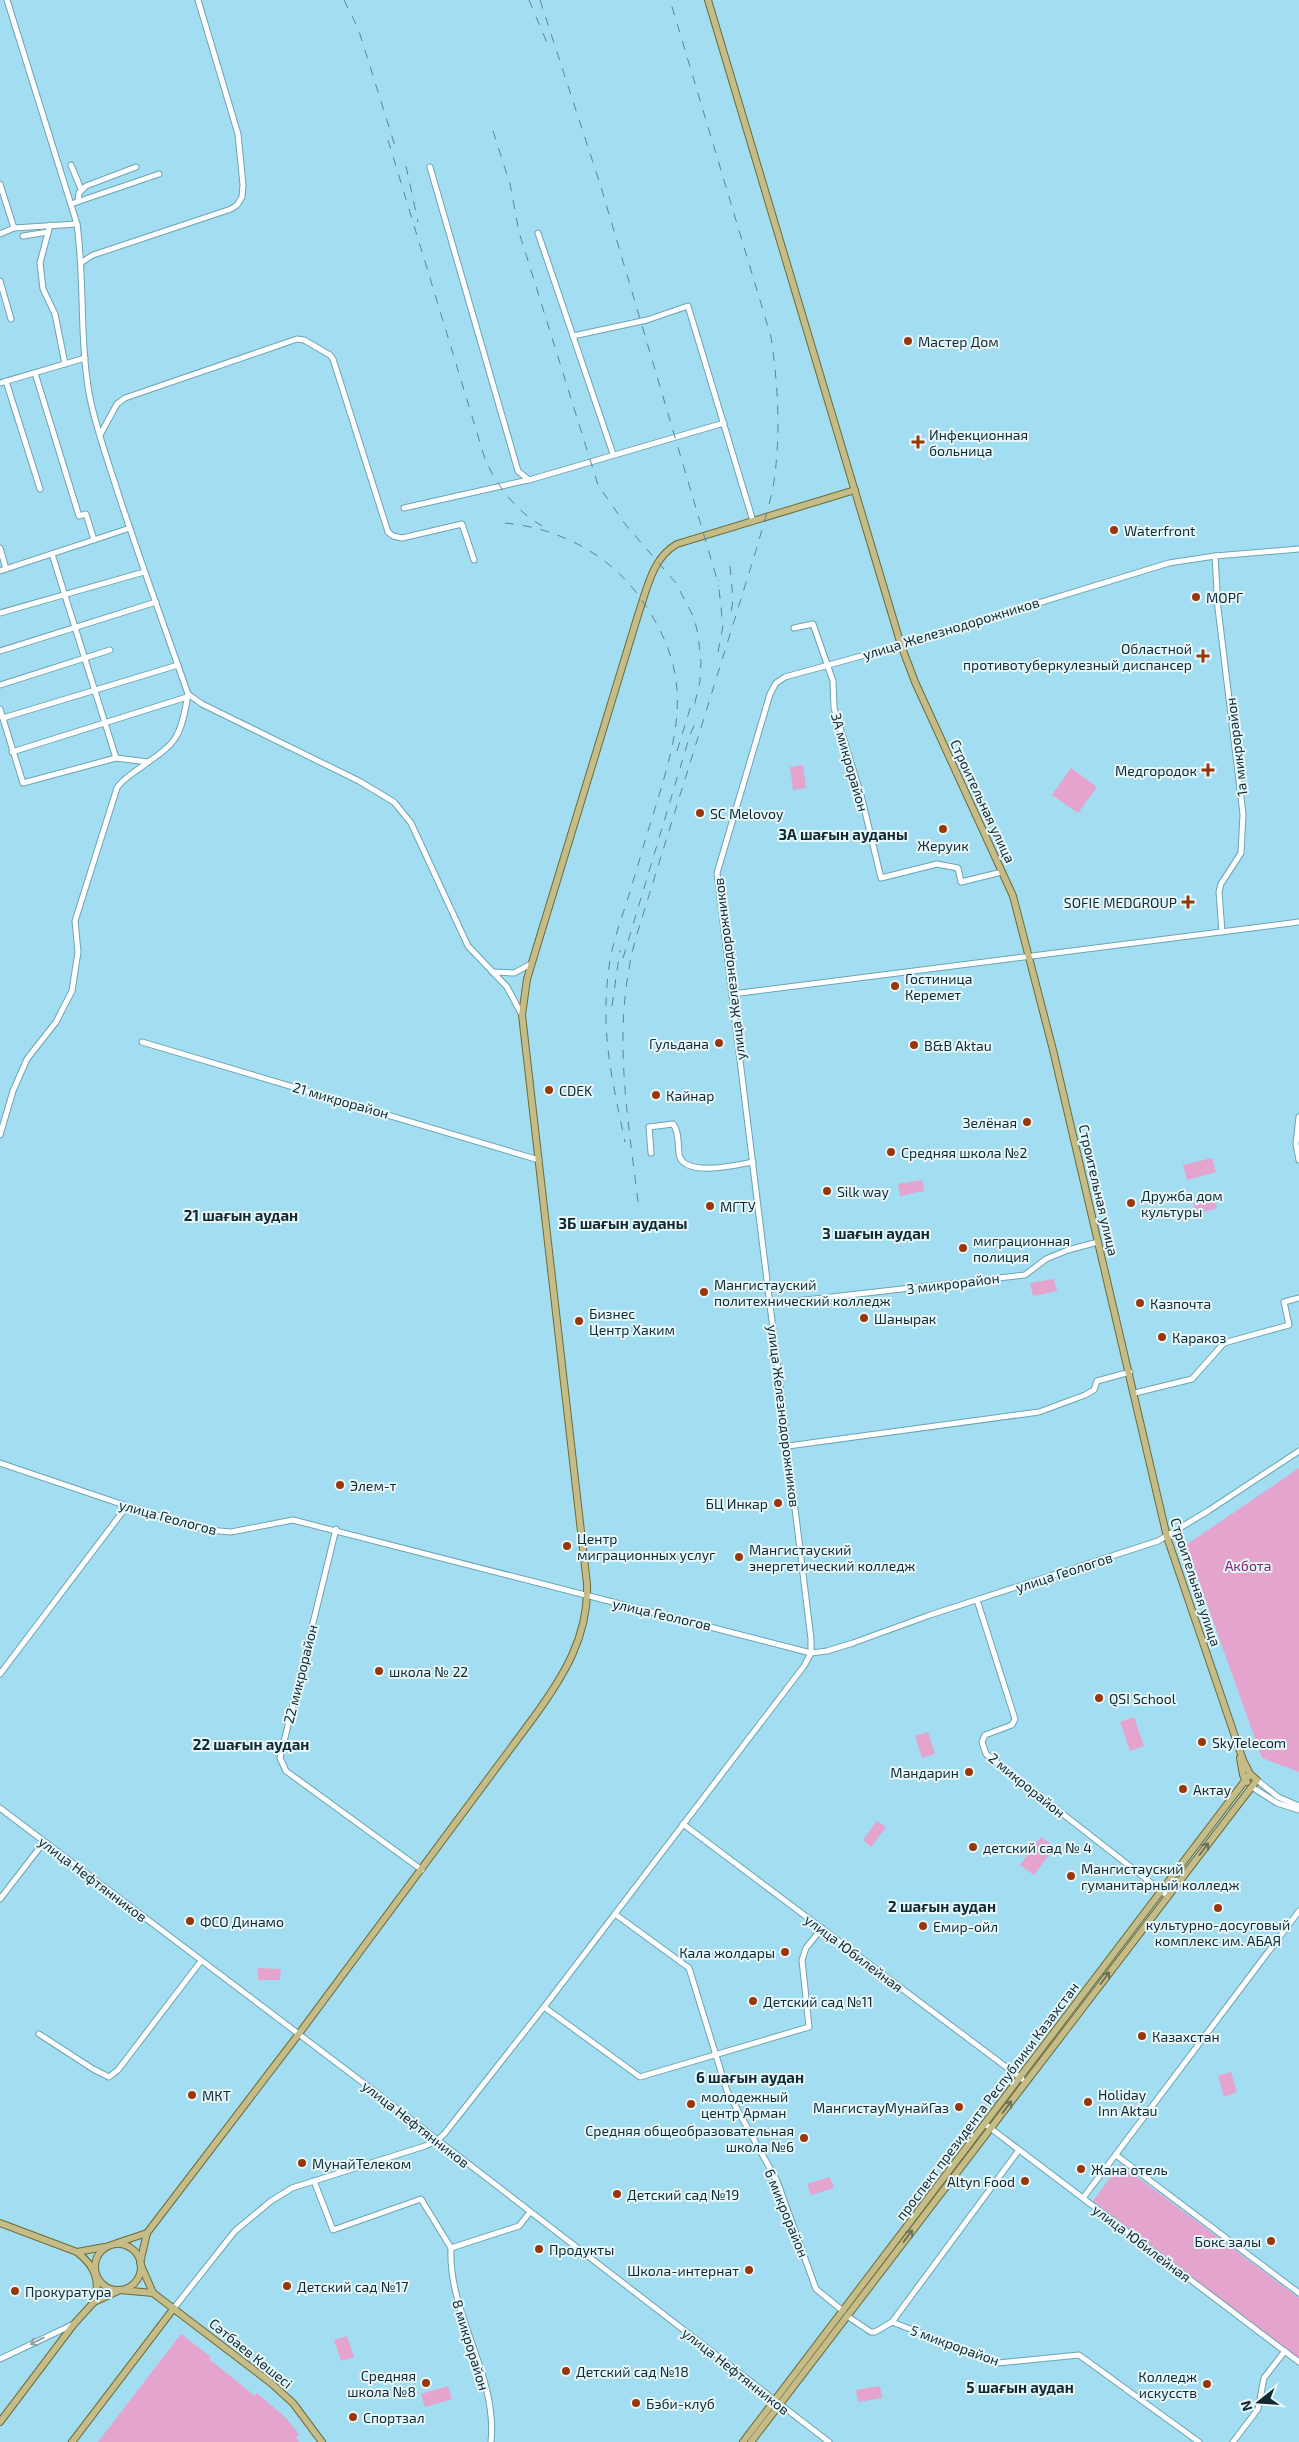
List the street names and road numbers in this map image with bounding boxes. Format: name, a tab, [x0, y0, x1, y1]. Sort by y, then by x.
street label: улица Железнодорожников	[861, 593, 1041, 663]
street label: 1а микрорайон	[1222, 697, 1250, 797]
street label: 3А микрорайон	[828, 711, 872, 813]
street label: Строительная улица	[947, 737, 1019, 865]
street label: улица Железнодорожников	[709, 877, 749, 1061]
street label: 21 микрорайон	[291, 1078, 391, 1122]
street label: Строительная улица	[1076, 1123, 1122, 1257]
street label: 3 микрорайон	[906, 1269, 1000, 1297]
street label: улица Железнодорожников	[764, 1324, 804, 1508]
street label: улица Геологов	[117, 1496, 219, 1538]
street label: Строительная улица	[1167, 1515, 1225, 1649]
street label: улица Геологов	[1013, 1548, 1115, 1596]
street label: улица Геологов	[611, 1594, 713, 1634]
street label: 22 микрорайон	[279, 1623, 321, 1725]
street label: 2 микрорайон	[985, 1749, 1069, 1821]
street label: улица Нефтянников	[35, 1833, 151, 1925]
street label: улица Юбилейная	[802, 1911, 906, 1995]
street label: проспект президента Республики Казахстан	[892, 1979, 1082, 2223]
street label: улица Нефтянников	[359, 2077, 473, 2171]
street label: 6 микрорайон	[762, 2166, 812, 2260]
street label: улица Юбилейная	[1090, 2201, 1194, 2285]
street label: 8 микрорайон	[449, 2297, 493, 2393]
street label: Сәтбаев Көшесі	[206, 2314, 296, 2392]
street label: 5 микрорайон	[908, 2321, 1002, 2369]
street label: улица Нефтянников	[679, 2324, 793, 2418]

